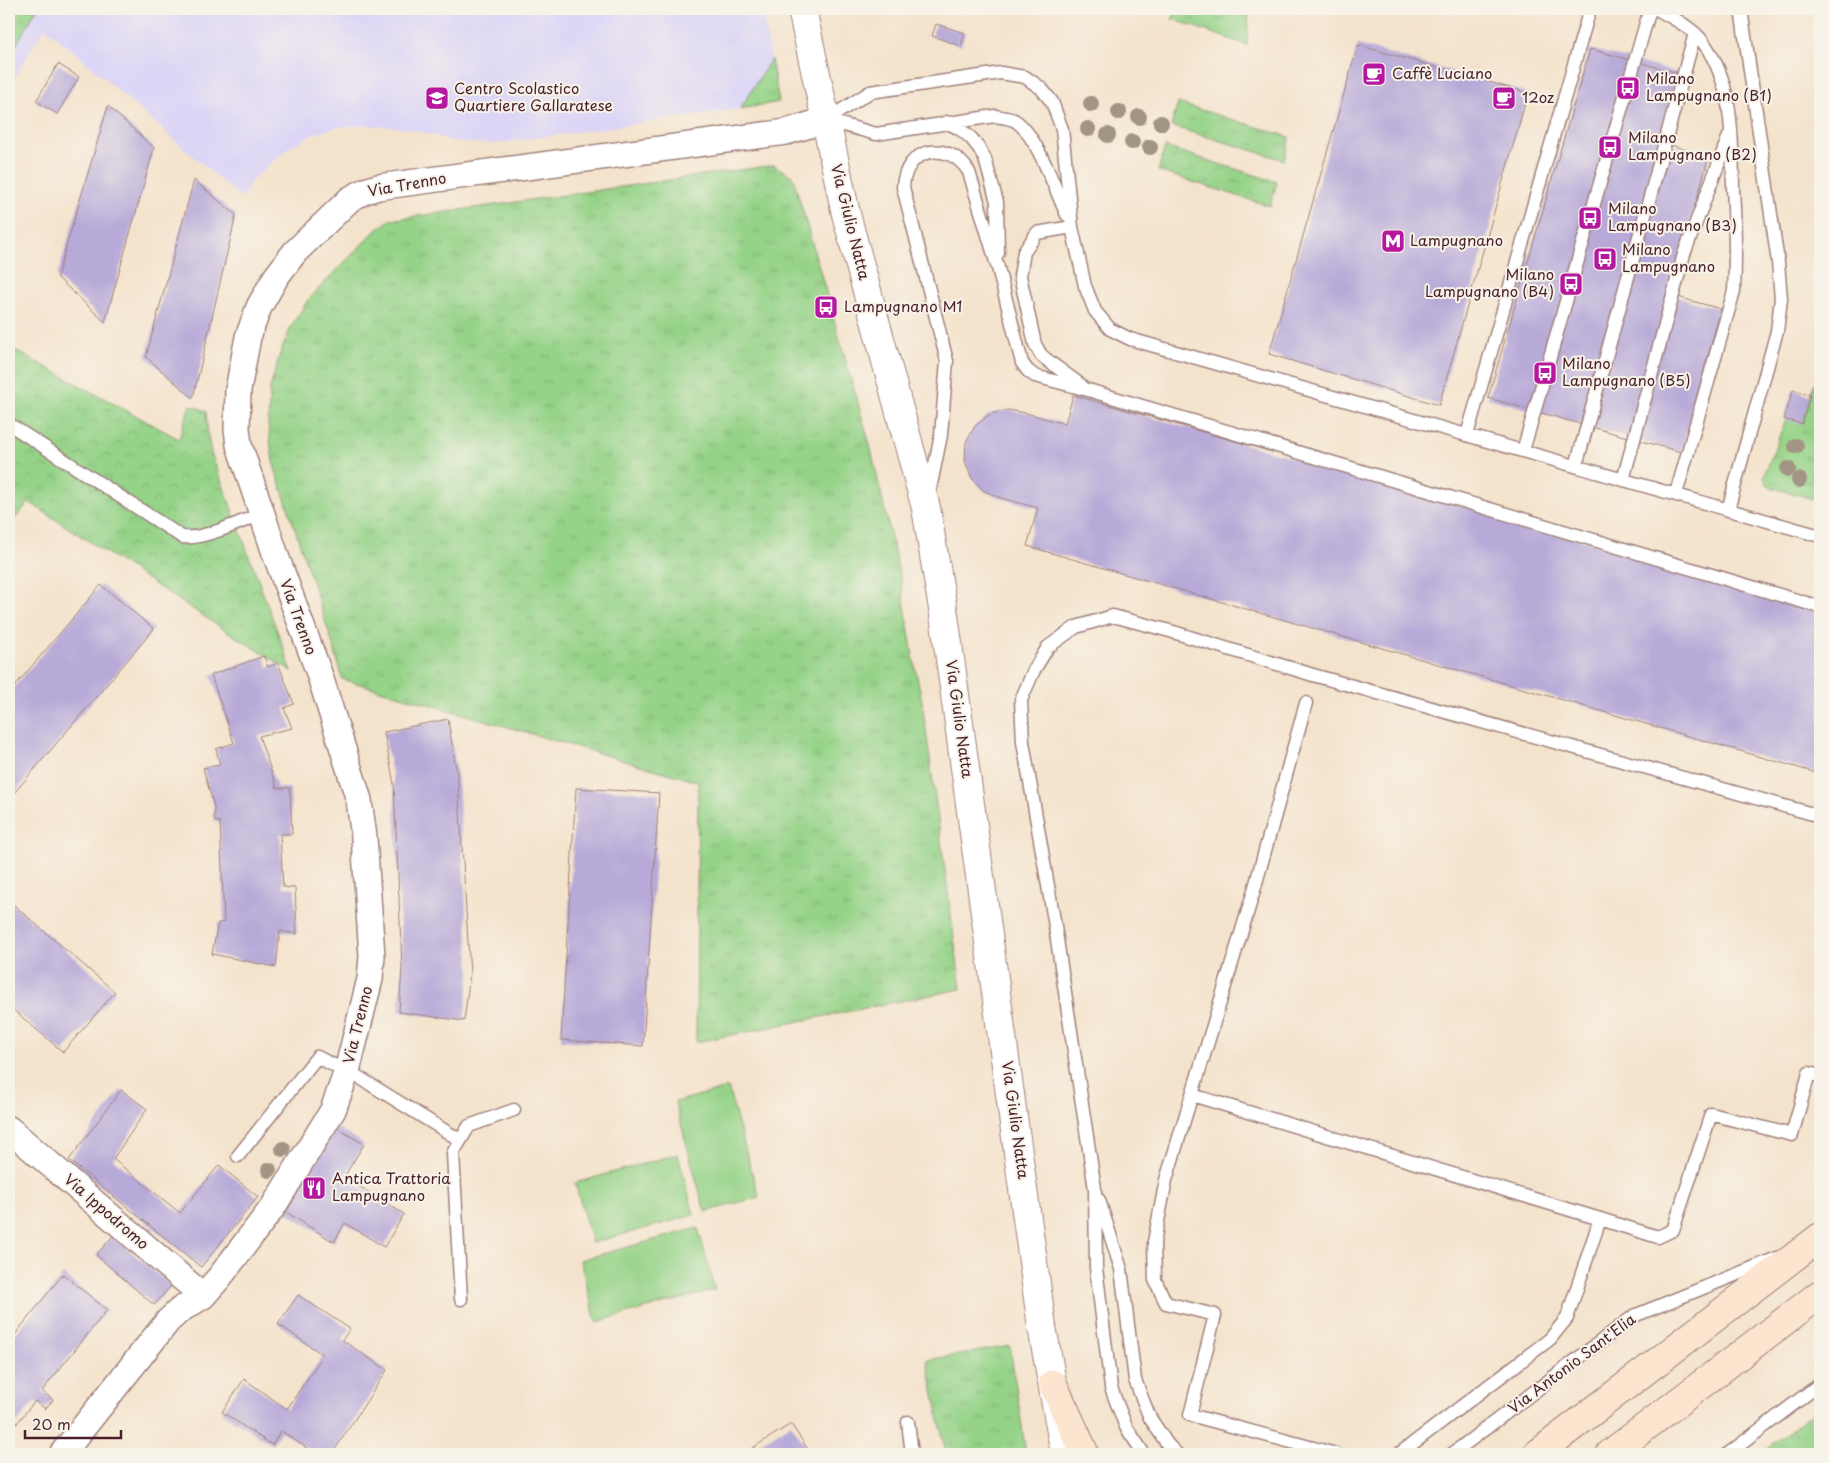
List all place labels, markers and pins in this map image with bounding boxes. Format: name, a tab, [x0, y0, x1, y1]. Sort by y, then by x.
cafe icon: Caffè Luciano	[1361, 61, 1387, 87]
place label: Caffè Luciano	[1392, 61, 1492, 84]
place label: Milano Lampugnano (B1)	[1646, 66, 1772, 106]
bus stop icon: Milano Lampugnano (B1)	[1615, 75, 1641, 101]
place label: Centro Scolastico Quartiere Gallaratese	[454, 76, 613, 116]
school or university icon: Centro Scolastico Quartiere Gallaratese	[424, 85, 450, 111]
cafe icon: 12oz	[1491, 85, 1517, 111]
place label: 12oz	[1522, 85, 1554, 108]
place label: Milano Lampugnano (B2)	[1628, 125, 1757, 165]
bus stop icon: Milano Lampugnano (B2)	[1597, 134, 1623, 160]
place label: Milano Lampugnano (B3)	[1608, 196, 1737, 236]
bus stop icon: Milano Lampugnano (B3)	[1577, 205, 1603, 231]
metro station icon: Lampugnano	[1380, 228, 1406, 254]
place label: Lampugnano	[1410, 228, 1503, 251]
place label: Milano Lampugnano	[1622, 237, 1715, 277]
bus stop icon: Milano Lampugnano	[1592, 246, 1618, 272]
place label: Milano Lampugnano (B4)	[1425, 262, 1554, 302]
bus stop icon: Milano Lampugnano (B4)	[1558, 271, 1584, 297]
bus stop icon: Lampugnano M1	[813, 294, 839, 320]
place label: Lampugnano M1	[844, 294, 962, 317]
place label: Milano Lampugnano (B5)	[1562, 351, 1691, 391]
bus stop icon: Milano Lampugnano (B5)	[1532, 360, 1558, 386]
place label: Antica Trattoria Lampugnano	[332, 1166, 451, 1206]
restaurant icon: Antica Trattoria Lampugnano	[301, 1175, 327, 1201]

